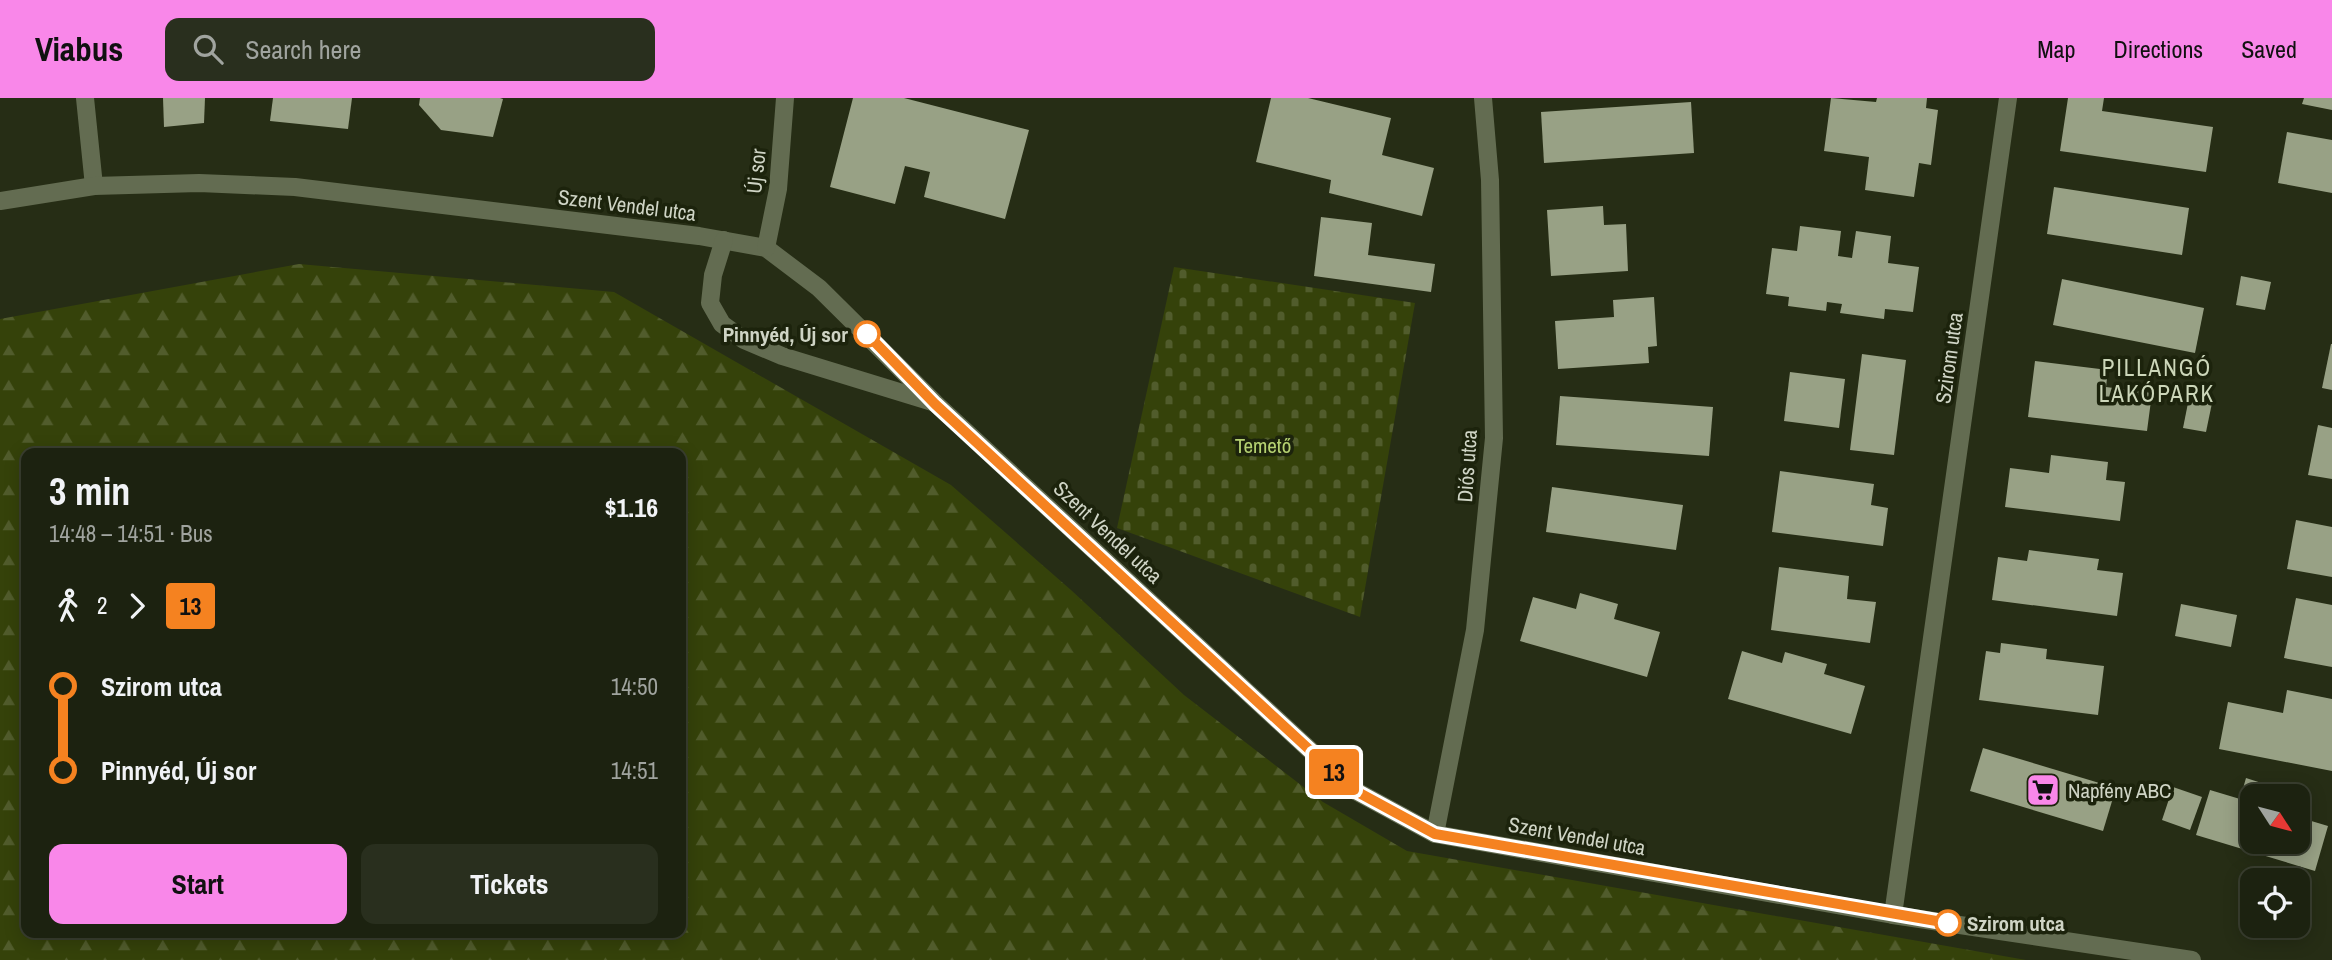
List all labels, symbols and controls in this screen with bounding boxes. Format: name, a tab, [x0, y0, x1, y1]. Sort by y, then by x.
search box	[165, 18, 655, 81]
text: Viabus	[35, 27, 123, 71]
icon: search	[189, 30, 227, 68]
text: Search here	[245, 32, 361, 67]
text: Map	[2037, 33, 2075, 65]
text: Directions	[2113, 33, 2203, 65]
text: Saved	[2241, 33, 2297, 65]
street label: Új sor	[739, 147, 773, 195]
street label: Szent Vendel utca	[556, 182, 698, 228]
street label: Szirom utca	[1928, 310, 1970, 406]
place label: Pinnyéd, Új sor	[723, 320, 848, 349]
marker: Pinnyéd, Új sor	[854, 321, 880, 347]
district label: PILLANGÓ LAKÓPARK	[2099, 352, 2215, 409]
street label: Diós utca	[1450, 428, 1484, 503]
park label: Temető	[1235, 431, 1291, 460]
text: 3 min	[49, 466, 130, 517]
street label: Szent Vendel utca	[1047, 474, 1169, 590]
text: $1.16	[605, 490, 658, 525]
text: 14:48 – 14:51 · Bus	[49, 518, 213, 549]
icon: walk	[49, 587, 87, 625]
icon: forward	[118, 587, 156, 625]
text: 2	[97, 590, 108, 621]
text: 13	[180, 590, 201, 622]
text: Szirom utca	[101, 669, 222, 704]
text: 14:50	[611, 671, 658, 702]
line badge: 13	[1302, 749, 1366, 795]
text: Pinnyéd, Új sor	[101, 753, 256, 788]
text: 14:51	[611, 755, 658, 786]
text: 13	[1323, 756, 1345, 788]
supermarket icon: Napfény ABC	[2024, 771, 2062, 809]
place label: Napfény ABC	[2068, 776, 2171, 805]
north arrow	[2240, 784, 2310, 854]
map controls	[2240, 784, 2310, 938]
street label: Szent Vendel utca	[1506, 810, 1648, 862]
button: Start	[49, 844, 347, 924]
button: Tickets	[361, 844, 658, 924]
button: locate	[2240, 868, 2310, 938]
place label: Szirom utca	[1967, 909, 2065, 938]
marker: Szirom utca	[1935, 910, 1961, 936]

